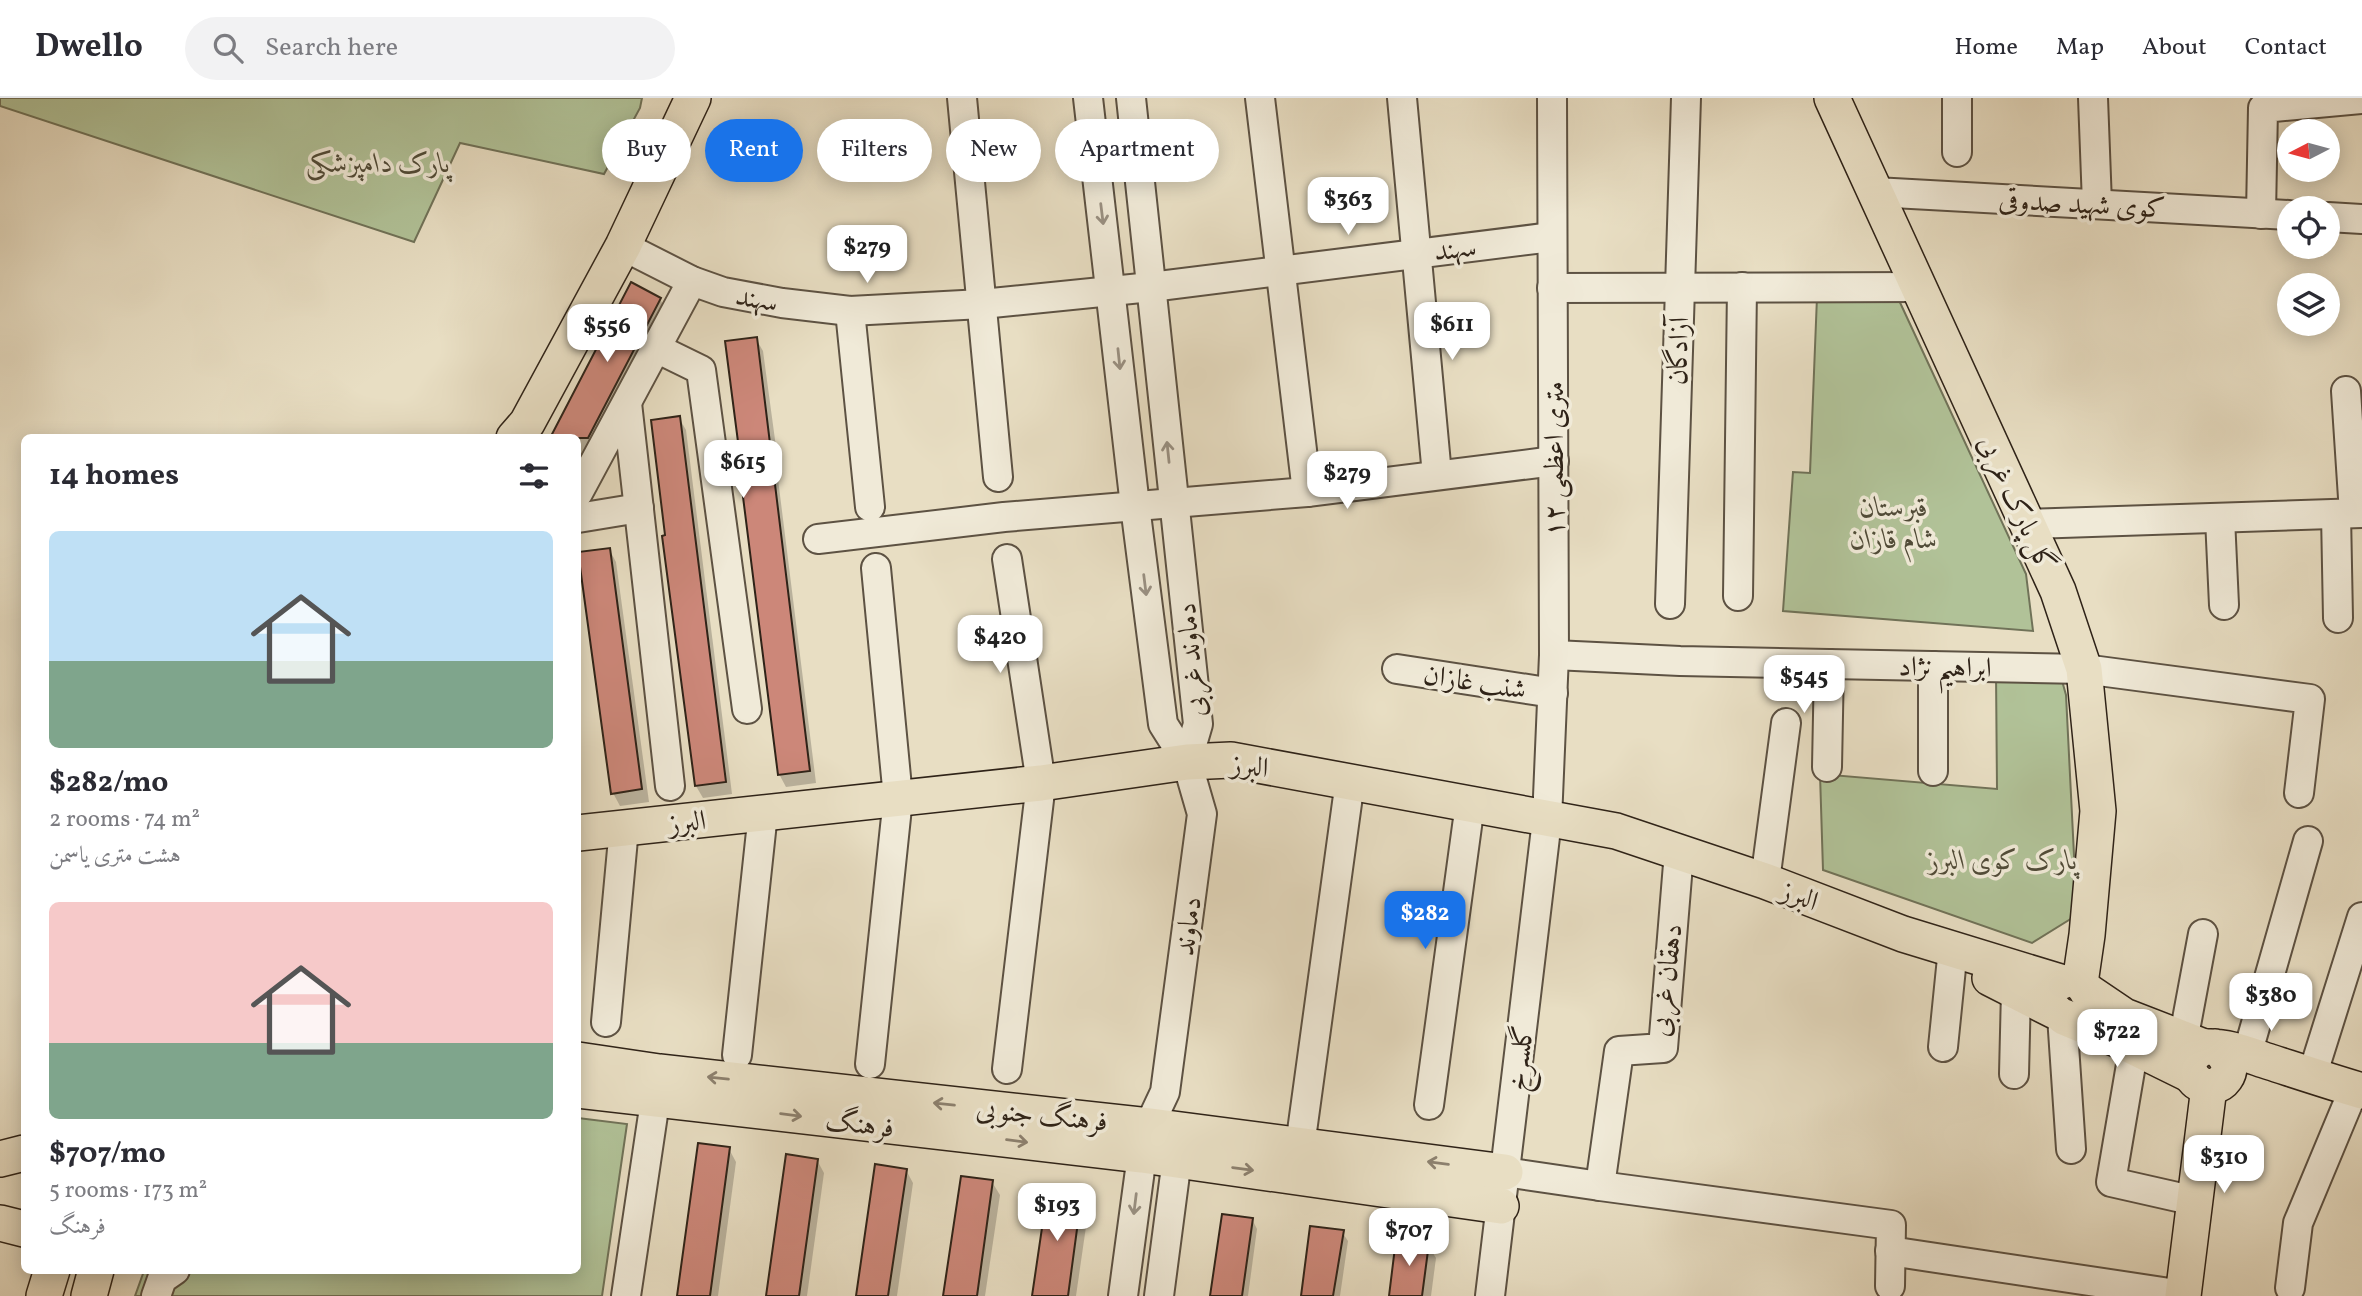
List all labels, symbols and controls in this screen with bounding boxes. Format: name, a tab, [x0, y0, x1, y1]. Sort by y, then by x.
search box	[185, 17, 675, 80]
text: Dwello	[35, 25, 143, 71]
icon: search	[209, 29, 247, 67]
text: Search here	[265, 30, 398, 66]
text: Home	[1954, 31, 2018, 65]
text: Map	[2056, 31, 2104, 65]
text: About	[2142, 31, 2207, 65]
text: Contact	[2245, 31, 2327, 65]
chip: Buy	[602, 119, 691, 182]
chip: Rent	[705, 119, 803, 182]
chip: Filters	[817, 119, 932, 182]
chip: New	[946, 119, 1041, 182]
chip: Apartment	[1055, 119, 1219, 182]
north arrow	[2277, 119, 2340, 182]
map controls	[2277, 119, 2340, 336]
park label: پارک دامپزشکی	[305, 145, 453, 184]
pin: $363	[1307, 178, 1389, 237]
street label: کوی شهید صدوقی	[1997, 182, 2166, 229]
text: $363	[1324, 184, 1372, 216]
button: locate	[2277, 196, 2340, 259]
one-way arrow	[1095, 203, 1108, 225]
pin: $279	[826, 226, 908, 285]
street label: سهند	[1432, 229, 1479, 272]
text: $279	[843, 232, 891, 264]
button: layers	[2277, 273, 2340, 336]
street label: سهند	[732, 278, 781, 323]
pin: $611	[1411, 302, 1493, 362]
pin: $556	[566, 304, 648, 364]
text: $611	[1430, 309, 1474, 341]
text: $556	[583, 311, 631, 343]
street label: آزادگان	[1659, 313, 1700, 386]
one-way arrow	[1112, 348, 1125, 370]
street label: ۱۲ متری اعظمی	[1536, 381, 1575, 537]
street label: گل پارک غربی	[1967, 429, 2064, 579]
pin: $615	[702, 440, 784, 500]
one-way arrow	[1161, 441, 1174, 464]
text: $615	[720, 447, 766, 479]
pin: $279	[1306, 452, 1388, 511]
text: 14 homes	[49, 455, 179, 497]
icon: filters	[515, 457, 553, 495]
text: $279	[1323, 458, 1371, 490]
park label: قبرستان شام قازان	[1850, 489, 1938, 563]
one-way arrow	[1139, 573, 1152, 596]
icon: home	[238, 576, 364, 702]
street label: دماوند غربی	[1168, 601, 1217, 719]
pin: $420	[959, 616, 1041, 675]
text: $420	[974, 622, 1026, 654]
street label: ابراهیم نژاد	[1898, 648, 1992, 695]
street label: شنب غازان	[1420, 656, 1529, 711]
pin: $545	[1763, 656, 1845, 715]
text: $545	[1780, 662, 1828, 694]
street label: البرز	[1226, 745, 1271, 789]
text: $282/mo	[49, 762, 168, 804]
street label: البرز	[664, 802, 708, 845]
text: 2 rooms · 74 m²	[49, 804, 200, 836]
text: هشت متری یاسمن	[49, 840, 181, 872]
park label: پارک کوی البرز	[1926, 842, 2080, 881]
street label: البرز	[1772, 871, 1824, 922]
pin: $282	[1384, 892, 1466, 951]
street label: دماوند	[1166, 894, 1213, 958]
text: $282	[1400, 898, 1450, 930]
street label: دهقان غربی	[1641, 922, 1694, 1039]
icon: home	[238, 947, 364, 1073]
pin: $380	[2230, 974, 2312, 1033]
text: $380	[2245, 980, 2297, 1012]
pin: $722	[2076, 1010, 2158, 1069]
text: $722	[2093, 1016, 2141, 1048]
street label: گلسرخ	[1498, 1023, 1549, 1094]
one-way arrow	[707, 1072, 730, 1085]
street label: فرهنگ جنوبی	[974, 1090, 1110, 1143]
one-way arrow	[933, 1097, 956, 1110]
street label: فرهنگ	[823, 1102, 896, 1149]
one-way arrow	[779, 1109, 802, 1122]
text: $707/mo	[49, 1133, 166, 1175]
one-way arrow	[1006, 1134, 1028, 1147]
pin: $310	[2183, 1136, 2265, 1195]
text: $310	[2200, 1142, 2248, 1174]
one-way arrow	[1427, 1157, 1449, 1170]
one-way arrow	[1231, 1163, 1254, 1176]
text: 5 rooms · 173 m²	[49, 1175, 207, 1207]
pin: $193	[1016, 1184, 1098, 1243]
text: $193	[1034, 1190, 1080, 1222]
one-way arrow	[1129, 1192, 1142, 1215]
pin: $707	[1368, 1208, 1450, 1268]
text: فرهنگ	[49, 1211, 106, 1243]
text: $707	[1385, 1215, 1433, 1247]

